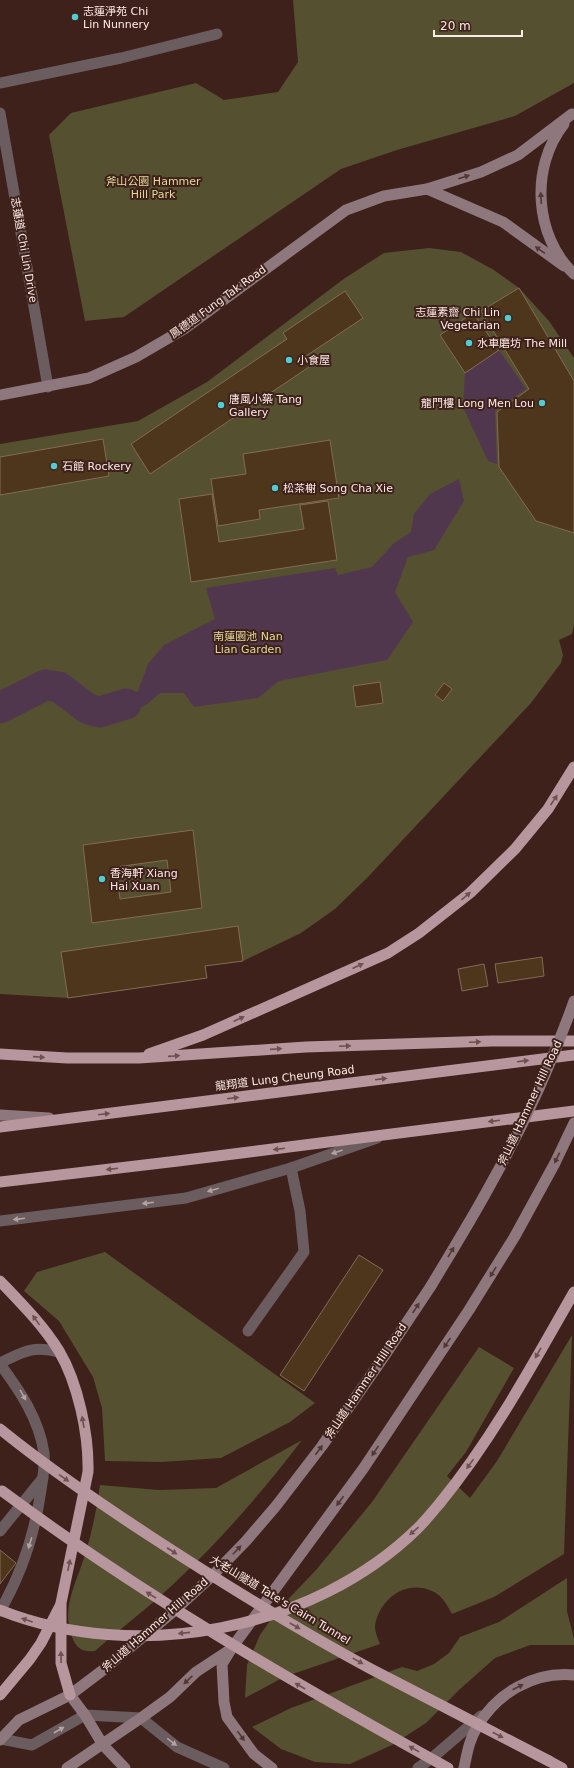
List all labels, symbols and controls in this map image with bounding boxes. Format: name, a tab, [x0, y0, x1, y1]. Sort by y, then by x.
place label: 志蓮淨苑 Chi Lin Nunnery	[83, 5, 150, 31]
marker: 志蓮淨苑 Chi Lin Nunnery	[70, 12, 80, 22]
scale bar	[434, 12, 522, 38]
text: 20 m	[440, 19, 471, 33]
one-way arrow	[459, 174, 471, 180]
park label: 斧山公園 Hammer Hill Park	[105, 175, 201, 201]
one-way arrow	[538, 192, 545, 204]
street label: 志蓮道 Chi Lin Drive	[8, 196, 40, 304]
one-way arrow	[535, 246, 545, 254]
street label: 鳳德道 Fung Tak Road	[167, 263, 269, 341]
place label: 志蓮素齋 Chi Lin Vegetarian	[415, 306, 500, 332]
marker: 志蓮素齋 Chi Lin Vegetarian	[503, 313, 513, 323]
place label: 水車磨坊 The Mill	[477, 337, 567, 350]
marker: 水車磨坊 The Mill	[464, 338, 474, 348]
place label: 小食屋	[297, 354, 330, 367]
marker: 小食屋	[284, 355, 294, 365]
place label: 唐風小築 Tang Gallery	[229, 393, 302, 419]
place label: 龍門樓 Long Men Lou	[421, 397, 534, 410]
marker: 龍門樓 Long Men Lou	[537, 398, 547, 408]
marker: 唐風小築 Tang Gallery	[216, 400, 226, 410]
place label: 石館 Rockery	[62, 460, 132, 473]
marker: 石館 Rockery	[49, 461, 59, 471]
place label: 松茶榭 Song Cha Xie	[283, 482, 393, 495]
marker: 松茶榭 Song Cha Xie	[270, 483, 280, 493]
park label: 南蓮園池 Nan Lian Garden	[213, 630, 283, 656]
one-way arrow	[550, 795, 558, 805]
place label: 香海軒 Xiang Hai Xuan	[110, 867, 178, 893]
marker: 香海軒 Xiang Hai Xuan	[97, 874, 107, 884]
one-way arrow	[461, 891, 472, 900]
one-way arrow	[352, 963, 363, 969]
one-way arrow	[233, 1016, 245, 1022]
one-way arrow	[469, 1039, 482, 1045]
street label: 斧山道 Hammer Hill Road	[495, 1039, 565, 1167]
one-way arrow	[339, 1043, 352, 1049]
one-way arrow	[270, 1046, 282, 1053]
one-way arrow	[168, 1052, 180, 1059]
one-way arrow	[33, 1053, 45, 1060]
one-way arrow	[517, 1058, 529, 1064]
street label: 龍翔道 Lung Cheung Road	[215, 1063, 355, 1093]
one-way arrow	[375, 1076, 387, 1082]
one-way arrow	[227, 1095, 239, 1101]
one-way arrow	[98, 1111, 110, 1117]
one-way arrow	[488, 1118, 500, 1124]
one-way arrow	[273, 1145, 285, 1152]
one-way arrow	[331, 1150, 343, 1156]
one-way arrow	[554, 1153, 560, 1164]
one-way arrow	[106, 1166, 118, 1172]
one-way arrow	[207, 1188, 219, 1194]
one-way arrow	[142, 1200, 154, 1206]
one-way arrow	[13, 1216, 25, 1222]
one-way arrow	[447, 1246, 454, 1258]
one-way arrow	[490, 1266, 497, 1278]
one-way arrow	[412, 1303, 420, 1313]
one-way arrow	[32, 1315, 40, 1326]
street label: 斧山道 Hammer Hill Road	[323, 1321, 409, 1441]
one-way arrow	[444, 1337, 451, 1349]
one-way arrow	[535, 1347, 542, 1359]
one-way arrow	[19, 1389, 26, 1401]
one-way arrow	[80, 1416, 86, 1428]
one-way arrow	[315, 1445, 323, 1455]
one-way arrow	[371, 1445, 379, 1456]
one-way arrow	[467, 1459, 475, 1469]
one-way arrow	[59, 1474, 70, 1482]
one-way arrow	[335, 1495, 344, 1506]
one-way arrow	[408, 1527, 419, 1536]
one-way arrow	[27, 1537, 33, 1549]
one-way arrow	[232, 1545, 242, 1555]
one-way arrow	[166, 1547, 178, 1554]
street label: 大老山隧道 Tate's Cairn Tunnel	[207, 1553, 353, 1647]
one-way arrow	[66, 1559, 72, 1571]
street label: 斧山道 Hammer Hill Road	[99, 1575, 211, 1675]
one-way arrow	[145, 1591, 157, 1598]
one-way arrow	[21, 1616, 33, 1622]
one-way arrow	[289, 1622, 301, 1629]
one-way arrow	[178, 1630, 190, 1637]
one-way arrow	[58, 1650, 64, 1663]
one-way arrow	[352, 1658, 364, 1665]
one-way arrow	[183, 1675, 193, 1685]
one-way arrow	[294, 1682, 306, 1689]
one-way arrow	[513, 1683, 524, 1690]
one-way arrow	[53, 1727, 65, 1734]
one-way arrow	[237, 1731, 245, 1742]
one-way arrow	[492, 1731, 504, 1738]
one-way arrow	[166, 1738, 177, 1746]
one-way arrow	[408, 1746, 420, 1753]

